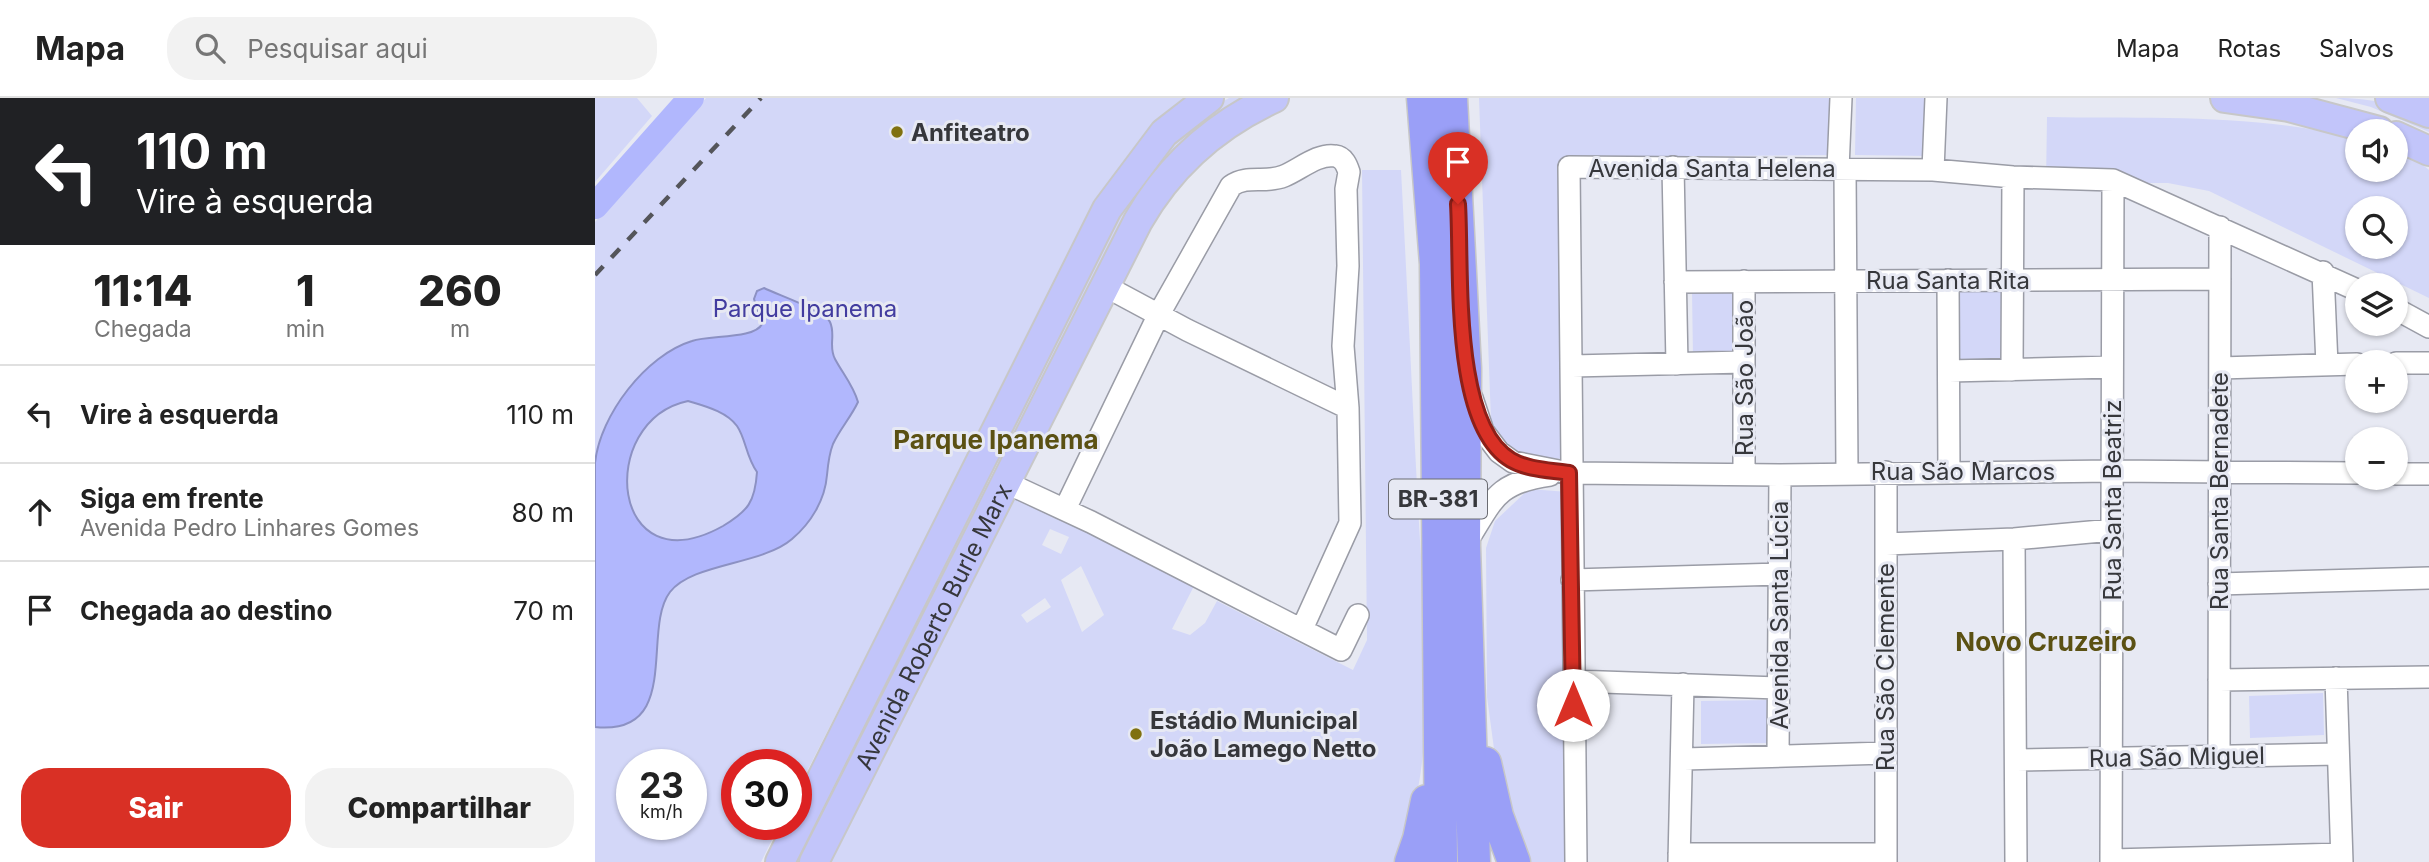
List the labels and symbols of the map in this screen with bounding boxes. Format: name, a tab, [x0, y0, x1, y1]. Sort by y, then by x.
place label: Anfiteatro	[911, 118, 1030, 147]
marker: Anfiteatro	[889, 124, 905, 140]
pin	[1428, 132, 1488, 204]
street label: Avenida Santa Helena	[1588, 154, 1836, 183]
street label: Rua Santa Rita	[1866, 266, 2030, 295]
park label: Parque Ipanema	[713, 294, 897, 323]
street label: Rua São João	[1730, 300, 1759, 456]
street label: Rua Santa Bernadete	[2205, 372, 2234, 610]
street label: Rua Santa Beatriz	[2098, 400, 2127, 600]
district label: Parque Ipanema	[893, 424, 1099, 455]
street label: Rua São Marcos	[1871, 457, 2055, 486]
street label: Avenida Roberto Burle Marx	[849, 478, 1018, 774]
road number: BR-381	[1389, 480, 1487, 518]
street label: Avenida Santa Lúcia	[1765, 501, 1794, 729]
street label: Rua São Clemente	[1871, 563, 1900, 771]
district label: Novo Cruzeiro	[1955, 626, 2137, 657]
position arrow	[1536, 668, 1610, 742]
place label: Estádio Municipal João Lamego Netto	[1150, 706, 1376, 763]
marker: Estádio Municipal João Lamego Netto	[1128, 726, 1144, 742]
street label: Rua São Miguel	[2089, 741, 2265, 773]
speed limit sign: 30	[721, 749, 812, 840]

